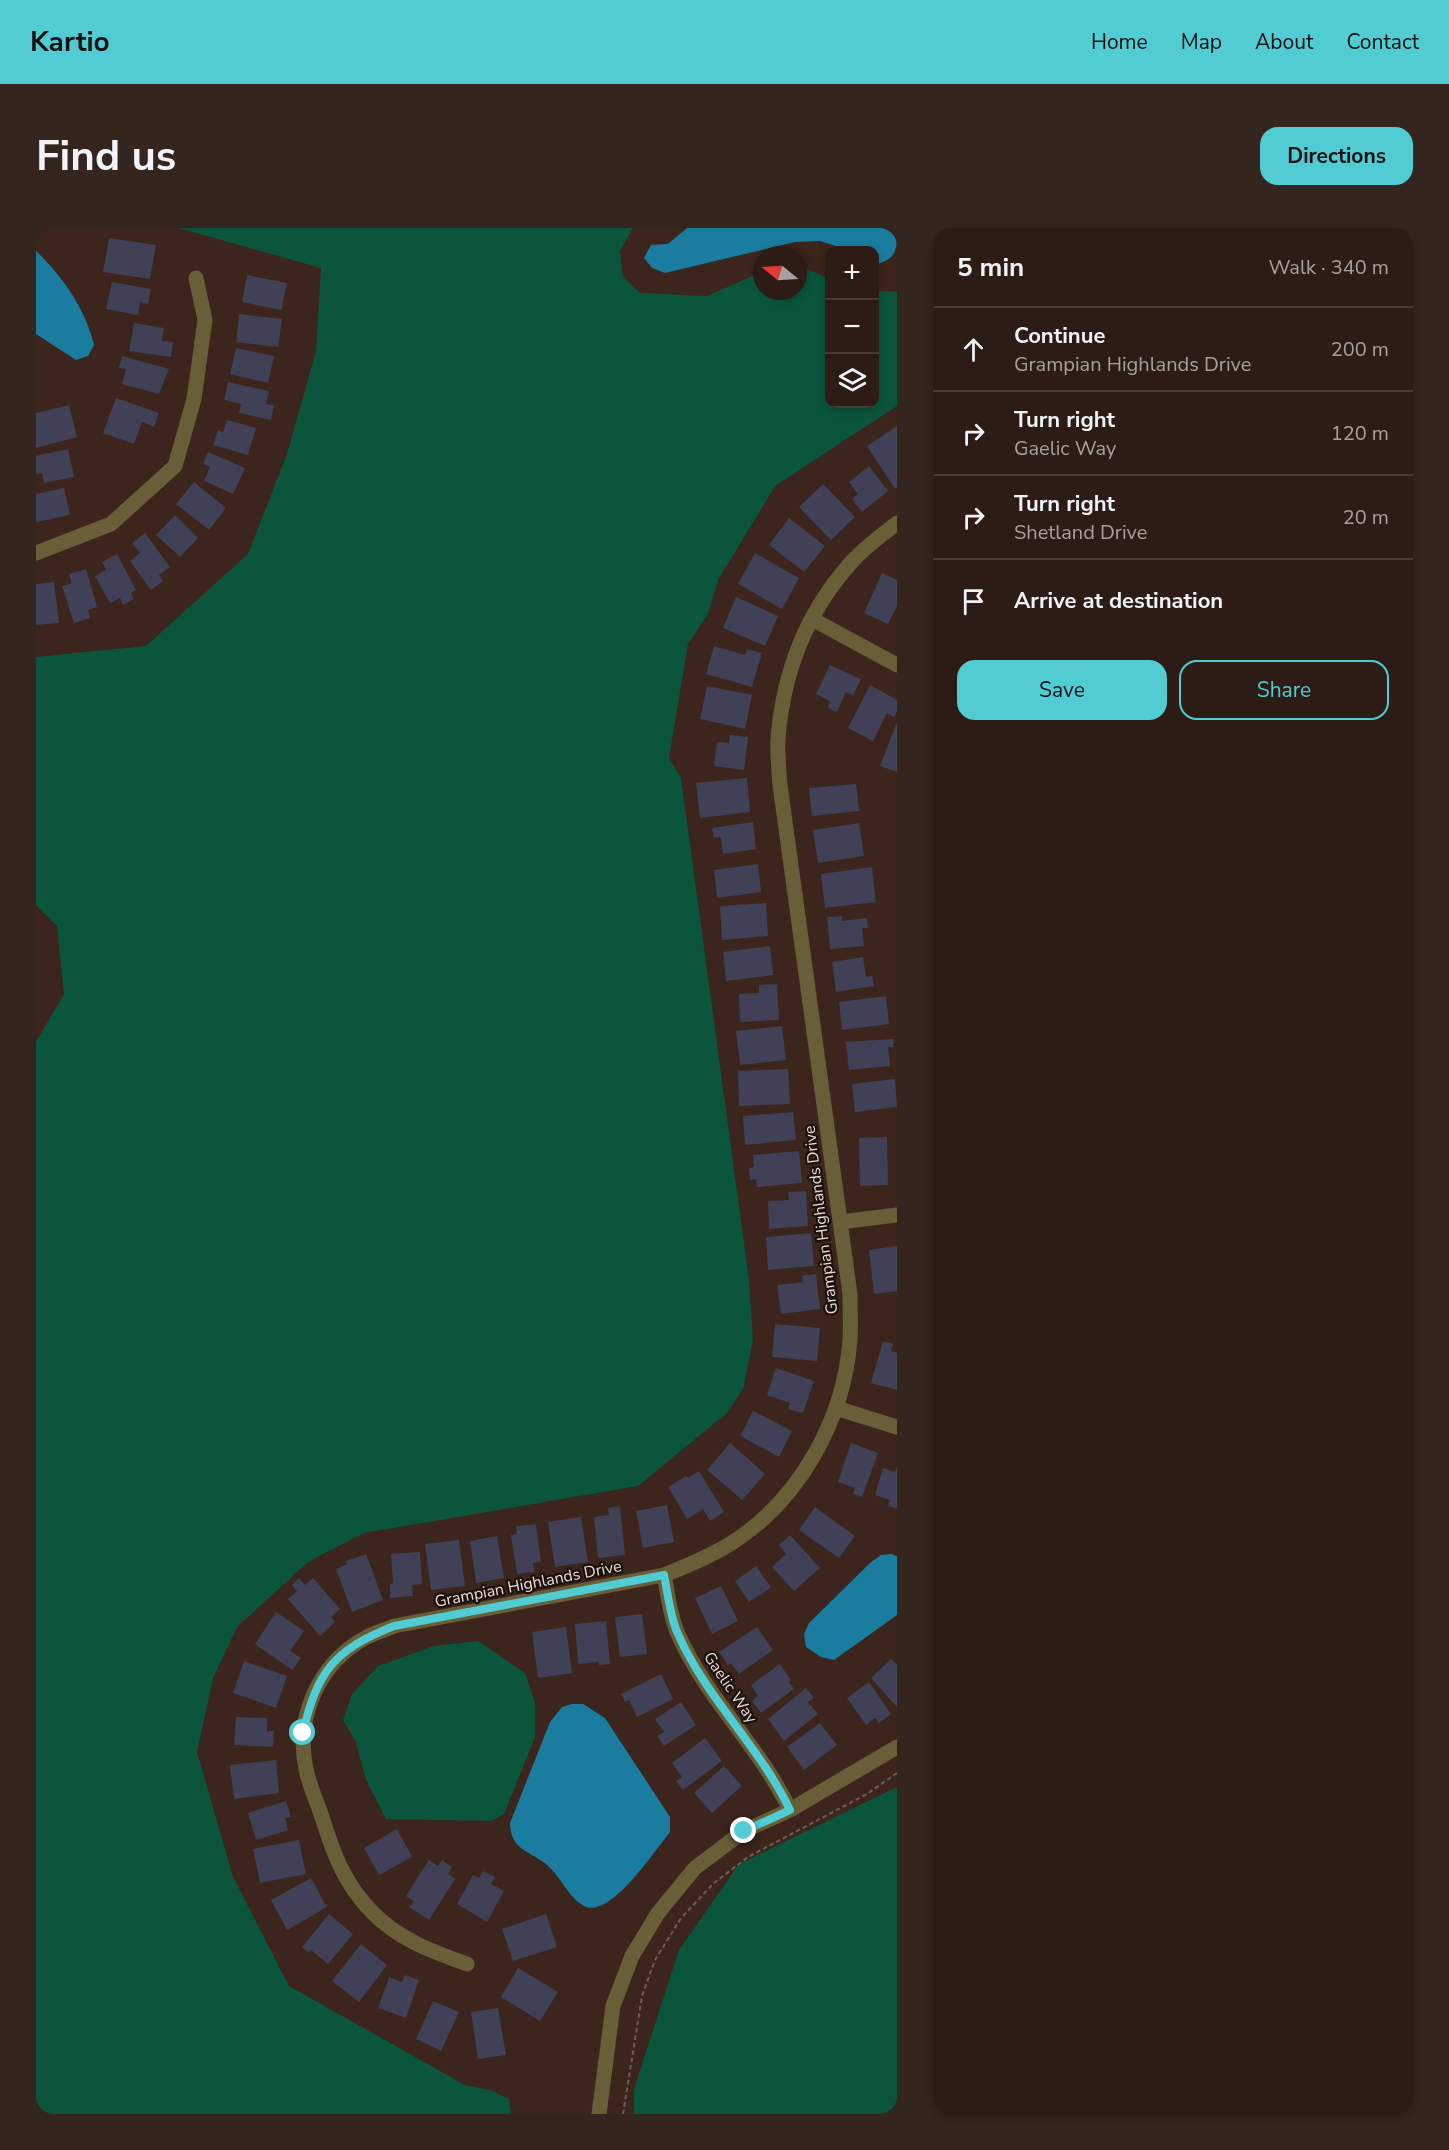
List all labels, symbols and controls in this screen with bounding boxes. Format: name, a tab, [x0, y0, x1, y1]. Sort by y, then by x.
text: Kartio	[30, 23, 110, 61]
text: Home	[1091, 28, 1148, 56]
text: Map	[1181, 28, 1222, 56]
text: About	[1255, 28, 1313, 56]
text: Contact	[1346, 28, 1419, 56]
button: Directions	[1260, 127, 1413, 185]
text: Find us	[36, 128, 176, 185]
north arrow	[753, 246, 807, 300]
map controls	[825, 246, 879, 408]
button: +	[825, 246, 879, 300]
text: 5 min	[957, 250, 1024, 285]
text: Walk · 340 m	[1269, 254, 1389, 281]
button: −	[825, 300, 879, 354]
text: Continue	[1014, 321, 1105, 351]
icon: ahead	[957, 333, 990, 366]
text: 200 m	[1331, 336, 1389, 363]
text: Grampian Highlands Drive	[1014, 351, 1251, 378]
button: layers	[825, 354, 879, 408]
text: Turn right	[1014, 405, 1115, 435]
icon: right	[957, 417, 990, 450]
text: 120 m	[1331, 420, 1389, 447]
text: Gaelic Way	[1014, 435, 1116, 462]
text: Turn right	[1014, 489, 1115, 519]
icon: right	[957, 501, 990, 534]
text: 20 m	[1343, 504, 1389, 531]
text: Shetland Drive	[1014, 519, 1147, 546]
icon: arrive	[957, 585, 990, 618]
text: Arrive at destination	[1014, 586, 1223, 616]
button: Save	[957, 660, 1167, 720]
button: Share	[1179, 660, 1389, 720]
street label: Grampian Highlands Drive	[799, 1124, 843, 1315]
street label: Grampian Highlands Drive	[433, 1555, 623, 1613]
street label: Gaelic Way	[698, 1647, 763, 1728]
route start	[289, 1719, 315, 1745]
route end	[730, 1817, 756, 1843]

